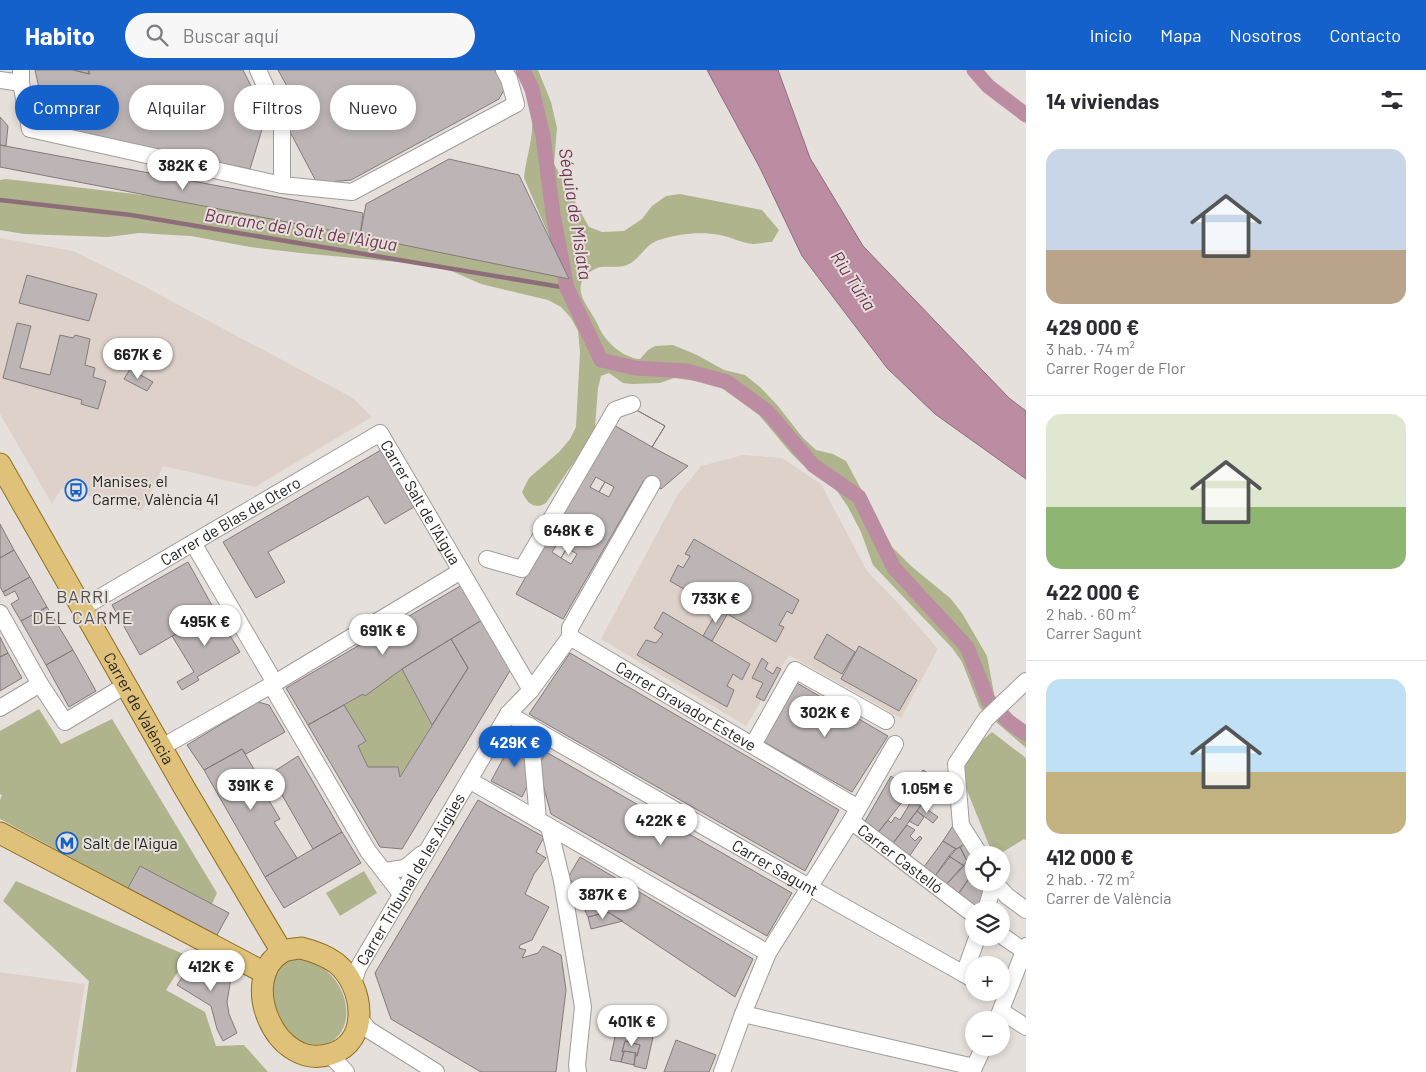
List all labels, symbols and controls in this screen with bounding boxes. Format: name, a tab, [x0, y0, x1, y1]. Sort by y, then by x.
search box	[125, 13, 475, 58]
text: Habito	[25, 21, 95, 50]
icon: search	[143, 21, 171, 49]
text: Buscar aquí	[183, 24, 278, 47]
text: Inicio	[1090, 24, 1132, 46]
text: Mapa	[1160, 24, 1202, 46]
text: Nosotros	[1230, 24, 1301, 46]
text: Contacto	[1329, 24, 1401, 46]
chip: Comprar	[15, 85, 119, 130]
chip: Alquilar	[129, 85, 224, 130]
chip: Filtros	[234, 85, 320, 130]
chip: Nuevo	[330, 85, 416, 130]
icon: filters	[1378, 86, 1406, 114]
text: 14 viviendas	[1046, 88, 1159, 113]
water label: Séquia de Mislata	[555, 146, 597, 281]
pin: 382K €	[142, 148, 224, 191]
text: 382K €	[158, 155, 208, 174]
icon: home	[1181, 181, 1271, 271]
water label: Barranc del Salt de l'Aigua	[203, 203, 399, 255]
water label: Riu Túria	[826, 246, 881, 315]
text: 429 000 €	[1046, 314, 1139, 339]
pin: 667K €	[97, 338, 179, 380]
text: 3 hab. · 74 m²	[1046, 339, 1135, 358]
text: 667K €	[114, 344, 162, 363]
text: Carrer Roger de Flor	[1046, 358, 1185, 377]
street label: Carrer Salt de l'Aigua	[377, 436, 465, 568]
icon: home	[1181, 447, 1271, 537]
place label: Manises, el Carme, València 41	[92, 471, 219, 508]
street label: Carrer de Blas de Otero	[157, 472, 304, 569]
bus stop icon: Manises, el Carme, València 41	[64, 478, 88, 502]
pin: 648K €	[528, 514, 610, 556]
text: 648K €	[544, 520, 594, 539]
text: 422 000 €	[1046, 579, 1140, 604]
pin: 733K €	[675, 582, 757, 624]
district label: BARRI DEL CARME	[32, 585, 134, 628]
text: 733K €	[692, 588, 740, 607]
pin: 495K €	[164, 604, 246, 647]
text: 2 hab. · 60 m²	[1046, 604, 1136, 623]
text: 495K €	[180, 611, 230, 630]
pin: 691K €	[342, 614, 424, 656]
text: 691K €	[360, 620, 406, 639]
text: Carrer Sagunt	[1046, 623, 1142, 642]
street label: Carrer de València	[100, 649, 179, 767]
street label: Carrer Gravador Esteve	[613, 656, 760, 754]
pin: 302K €	[784, 696, 866, 738]
text: 302K €	[800, 702, 850, 721]
icon: home	[1181, 712, 1271, 802]
pin: 429K €	[474, 726, 556, 768]
text: 429K €	[490, 732, 540, 751]
pin: 391K €	[210, 768, 292, 811]
pin: 1.05M €	[881, 772, 973, 814]
text: 391K €	[228, 775, 274, 794]
text: 1.05M €	[901, 778, 953, 797]
street label: Carrer Tribunal de les Aigües	[352, 790, 468, 969]
pin: 422K €	[620, 804, 702, 846]
text: 422K €	[636, 810, 686, 829]
street label: Carrer Castelló	[854, 820, 947, 897]
metro station icon: Salt de l'Aigua	[55, 831, 79, 855]
place label: Salt de l'Aigua	[83, 833, 178, 852]
street label: Carrer Sagunt	[729, 835, 822, 899]
text: 412 000 €	[1046, 844, 1134, 869]
map controls	[965, 846, 1010, 1056]
button: locate	[965, 846, 1010, 891]
text: 2 hab. · 72 m²	[1046, 869, 1135, 888]
pin: 387K €	[562, 878, 644, 920]
text: 387K €	[579, 884, 627, 903]
text: Carrer de València	[1046, 888, 1172, 907]
button: layers	[965, 901, 1010, 946]
pin: 412K €	[170, 950, 252, 992]
text: 412K €	[188, 956, 234, 975]
button: +	[965, 956, 1010, 1001]
pin: 401K €	[591, 1004, 673, 1047]
text: 401K €	[608, 1011, 656, 1030]
button: −	[965, 1011, 1010, 1056]

